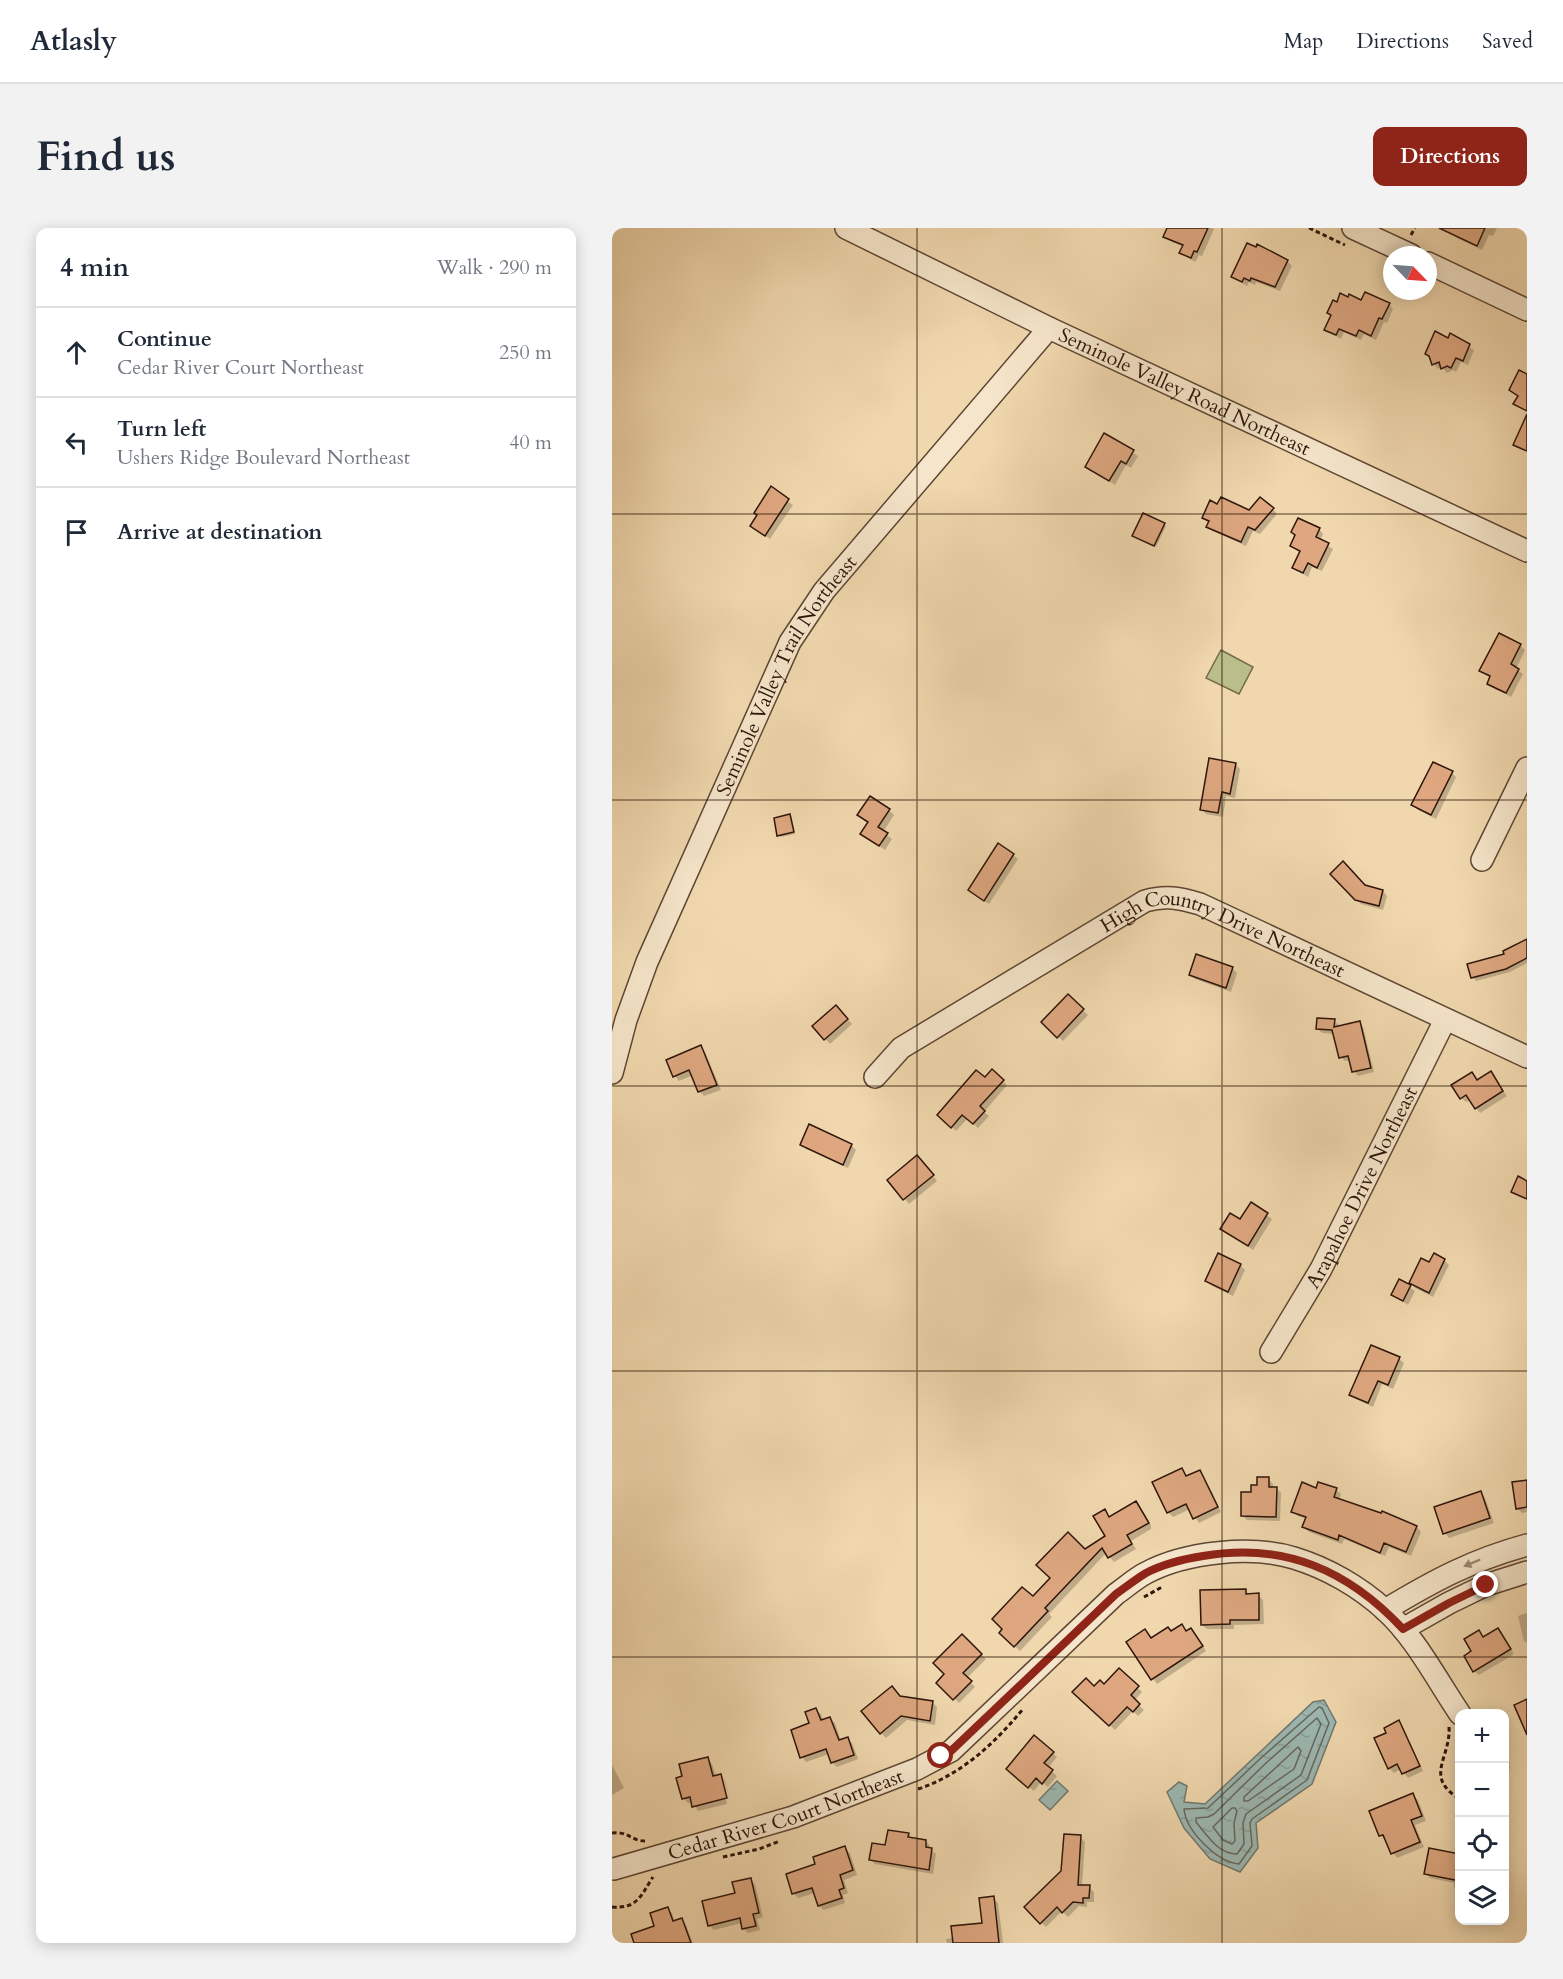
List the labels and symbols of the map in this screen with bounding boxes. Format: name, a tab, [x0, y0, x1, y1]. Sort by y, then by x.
north arrow	[1383, 246, 1437, 300]
street label: Seminole Valley Road Northeast	[1055, 321, 1315, 462]
street label: Seminole Valley Trail Northeast	[710, 549, 863, 800]
street label: High Country Drive Northeast	[1095, 884, 1350, 984]
street label: Arapahoe Drive Northeast	[1299, 1081, 1424, 1293]
one-way arrow	[1462, 1558, 1480, 1568]
route end	[1472, 1571, 1498, 1597]
route start	[927, 1742, 953, 1768]
street label: Cedar River Court Northeast	[664, 1762, 908, 1866]

